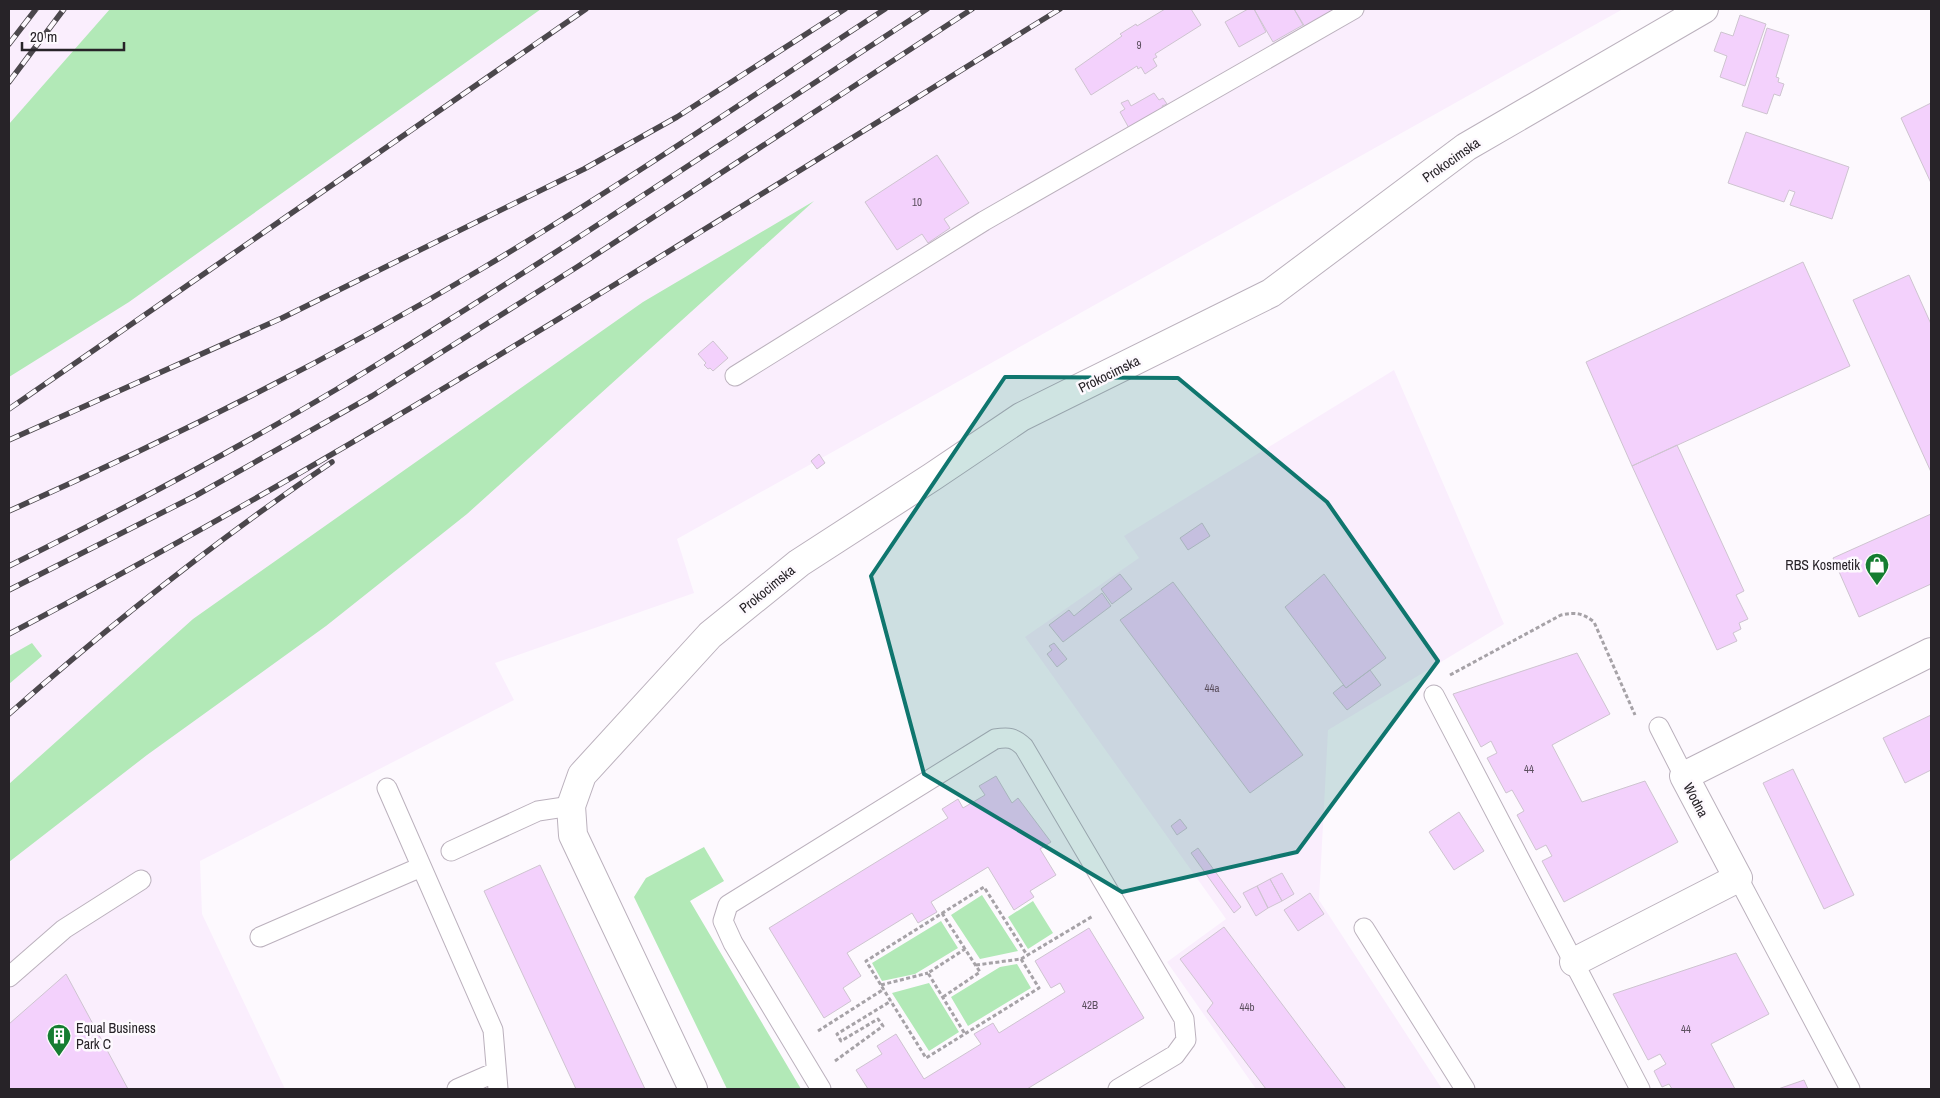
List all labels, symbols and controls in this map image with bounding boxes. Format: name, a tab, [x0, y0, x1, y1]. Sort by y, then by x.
scale bar	[22, 20, 125, 52]
text: 20 m	[30, 26, 57, 47]
house number: 9	[1136, 38, 1142, 52]
street label: Prokocimska	[1419, 133, 1484, 186]
house number: 10	[912, 195, 922, 209]
street label: Prokocimska	[1075, 351, 1143, 397]
shop icon: RBS Kosmetik	[1864, 552, 1890, 586]
place label: RBS Kosmetik	[1785, 556, 1860, 574]
street label: Prokocimska	[736, 561, 799, 617]
house number: 44a	[1204, 681, 1220, 695]
house number: 44	[1524, 762, 1534, 776]
street label: Wodna	[1680, 780, 1713, 821]
house number: 42B	[1082, 998, 1098, 1012]
house number: 44b	[1239, 1000, 1255, 1014]
place label: Equal Business Park C	[76, 1019, 156, 1053]
house number: 44	[1681, 1022, 1691, 1036]
building icon: Equal Business Park C	[46, 1023, 72, 1057]

